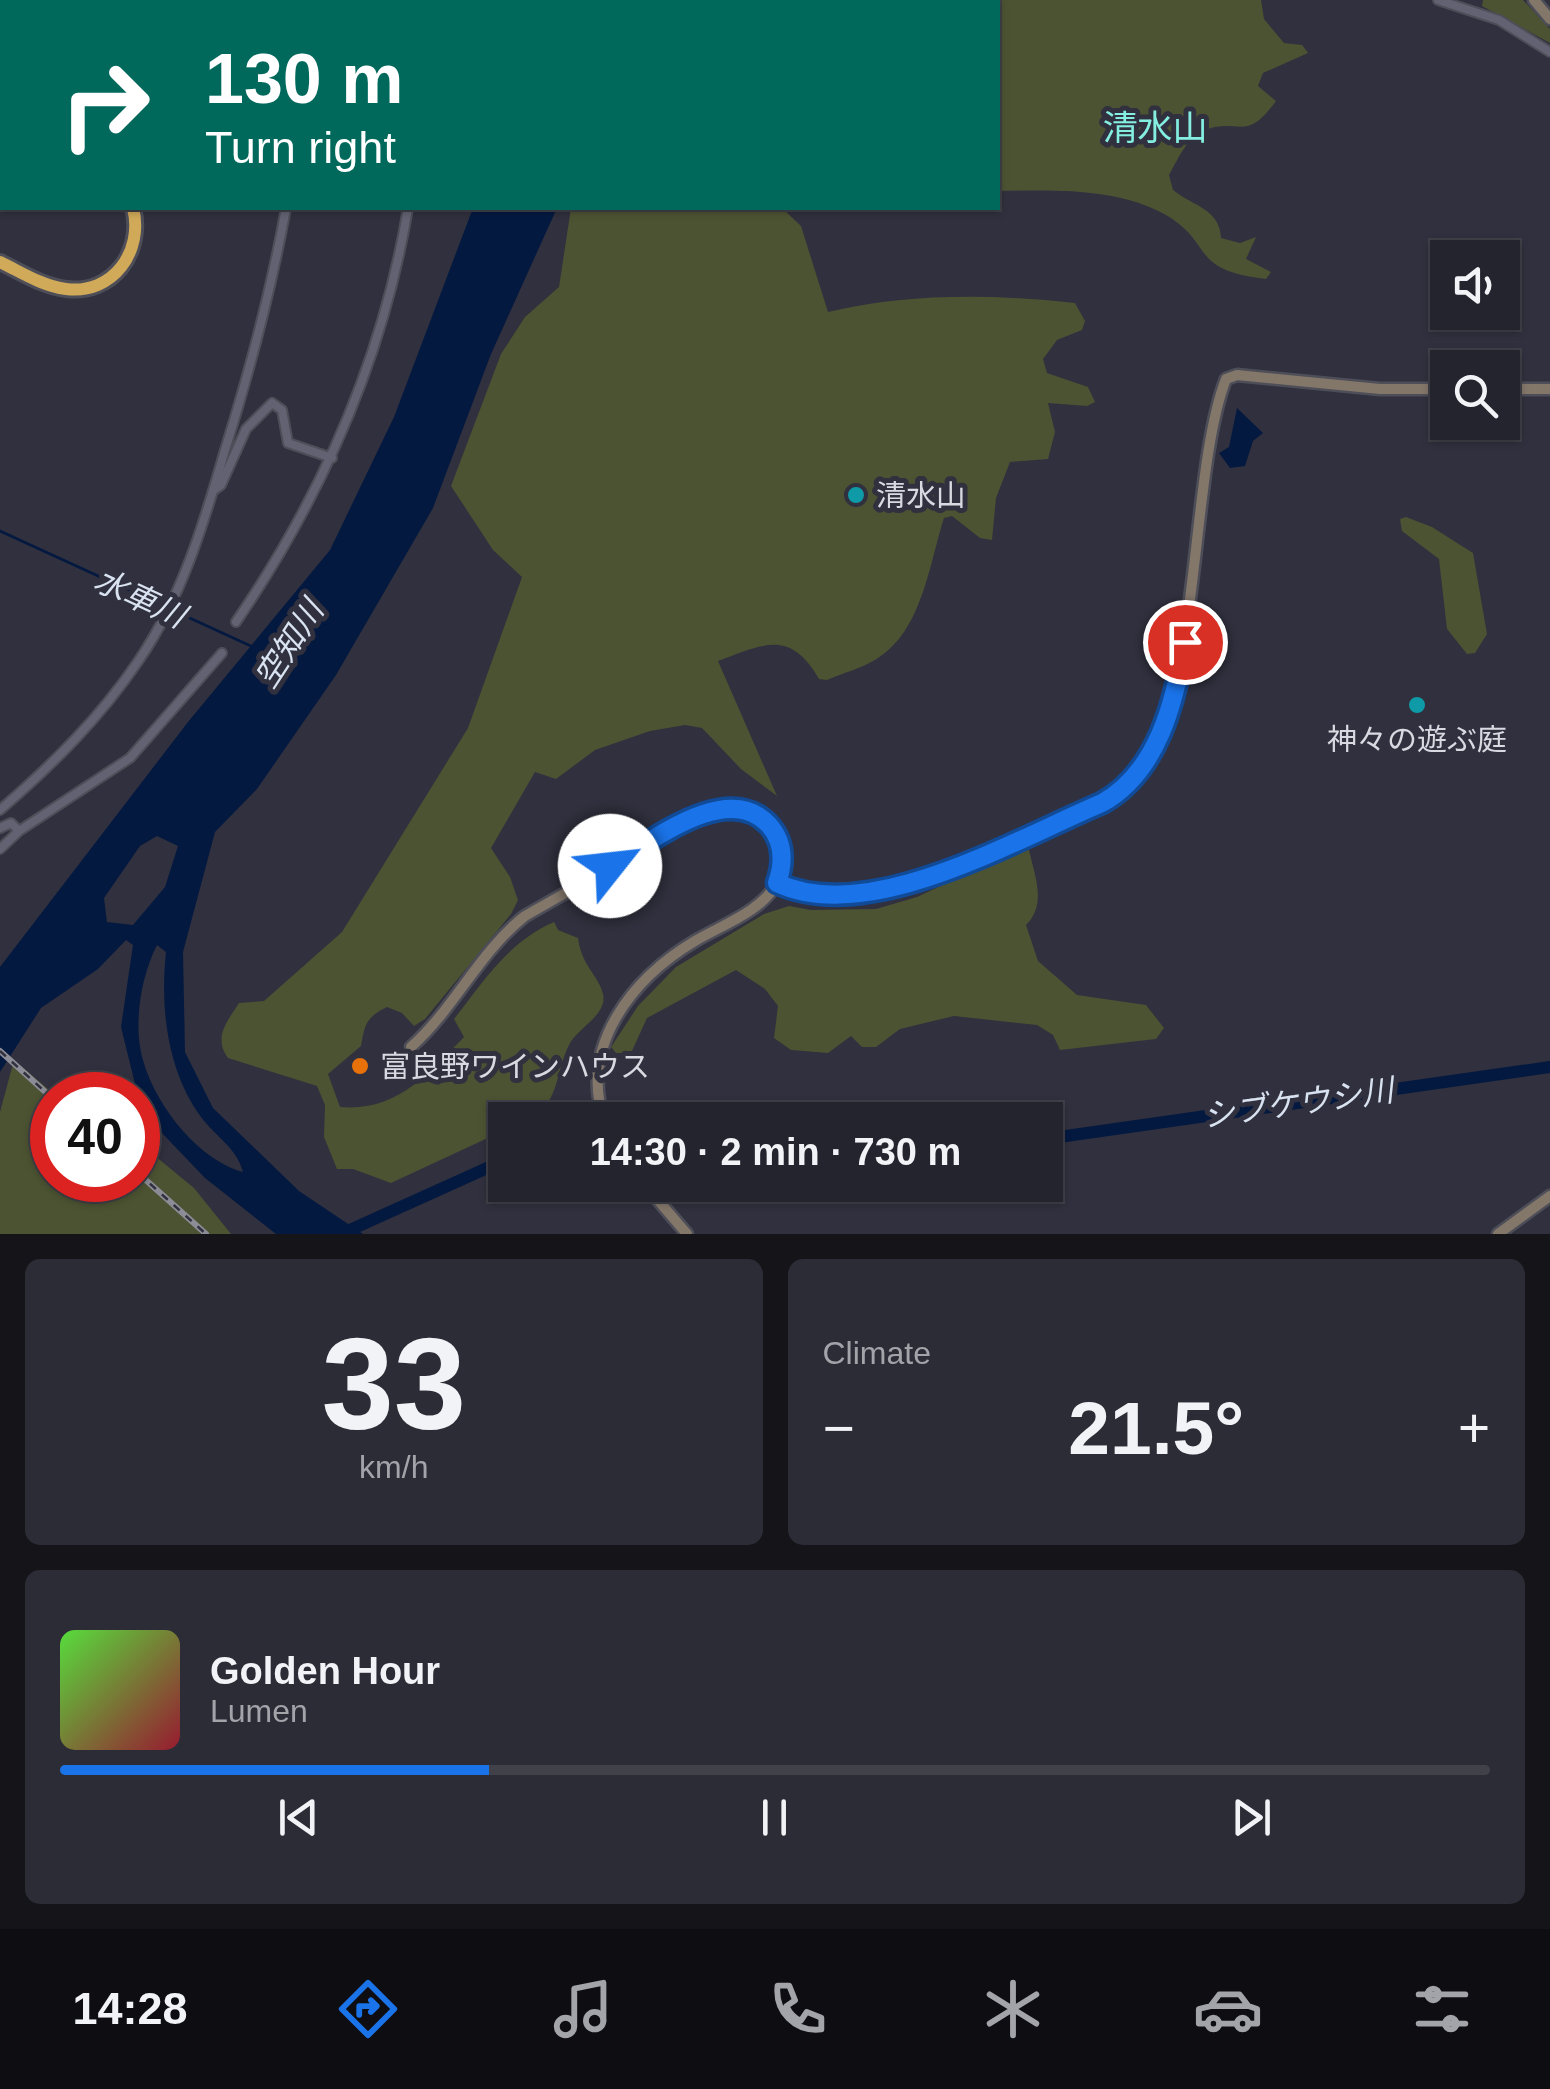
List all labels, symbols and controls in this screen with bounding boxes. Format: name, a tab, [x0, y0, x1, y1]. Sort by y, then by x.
icon: right	[40, 40, 170, 170]
text: 130 m	[205, 40, 403, 118]
district label: 清水山	[1102, 108, 1208, 147]
text: Turn right	[205, 122, 396, 173]
map controls	[1430, 240, 1520, 440]
button: sound	[1430, 240, 1520, 330]
button: search	[1430, 350, 1520, 440]
place label: 清水山	[876, 479, 966, 512]
marker: 清水山	[845, 484, 867, 506]
water label: 水車川	[89, 561, 194, 636]
water label: 空知川	[248, 591, 332, 694]
pin	[1143, 600, 1228, 685]
icon: arrive	[1158, 615, 1213, 670]
marker: 神々の遊ぶ庭	[1406, 694, 1428, 716]
place label: 神々の遊ぶ庭	[1327, 723, 1507, 756]
position arrow	[558, 814, 662, 918]
place label: 富良野ワインハウス	[380, 1050, 650, 1083]
marker: 富良野ワインハウス	[349, 1055, 371, 1077]
water label: シブケウシ川	[1200, 1071, 1399, 1134]
speed limit sign: 40	[30, 1072, 160, 1202]
text: 14:30 · 2 min · 730 m	[590, 1131, 961, 1173]
text: 33	[321, 1311, 466, 1457]
text: Climate	[823, 1335, 931, 1371]
text: 21.5°	[1068, 1386, 1244, 1470]
text: −	[823, 1397, 855, 1459]
text: +	[1458, 1397, 1490, 1459]
text: km/h	[359, 1449, 428, 1485]
text: Golden Hour	[210, 1650, 440, 1692]
text: Lumen	[210, 1693, 308, 1729]
icon: previous	[271, 1790, 326, 1845]
icon: pause	[747, 1790, 802, 1845]
icon: next	[1224, 1790, 1279, 1845]
icon: directions	[333, 1974, 403, 2044]
icon: music	[548, 1974, 618, 2044]
icon: phone	[763, 1974, 833, 2044]
icon: climate	[978, 1974, 1048, 2044]
icon: car	[1193, 1974, 1263, 2044]
icon: filters	[1407, 1974, 1477, 2044]
text: 14:28	[72, 1983, 188, 2034]

